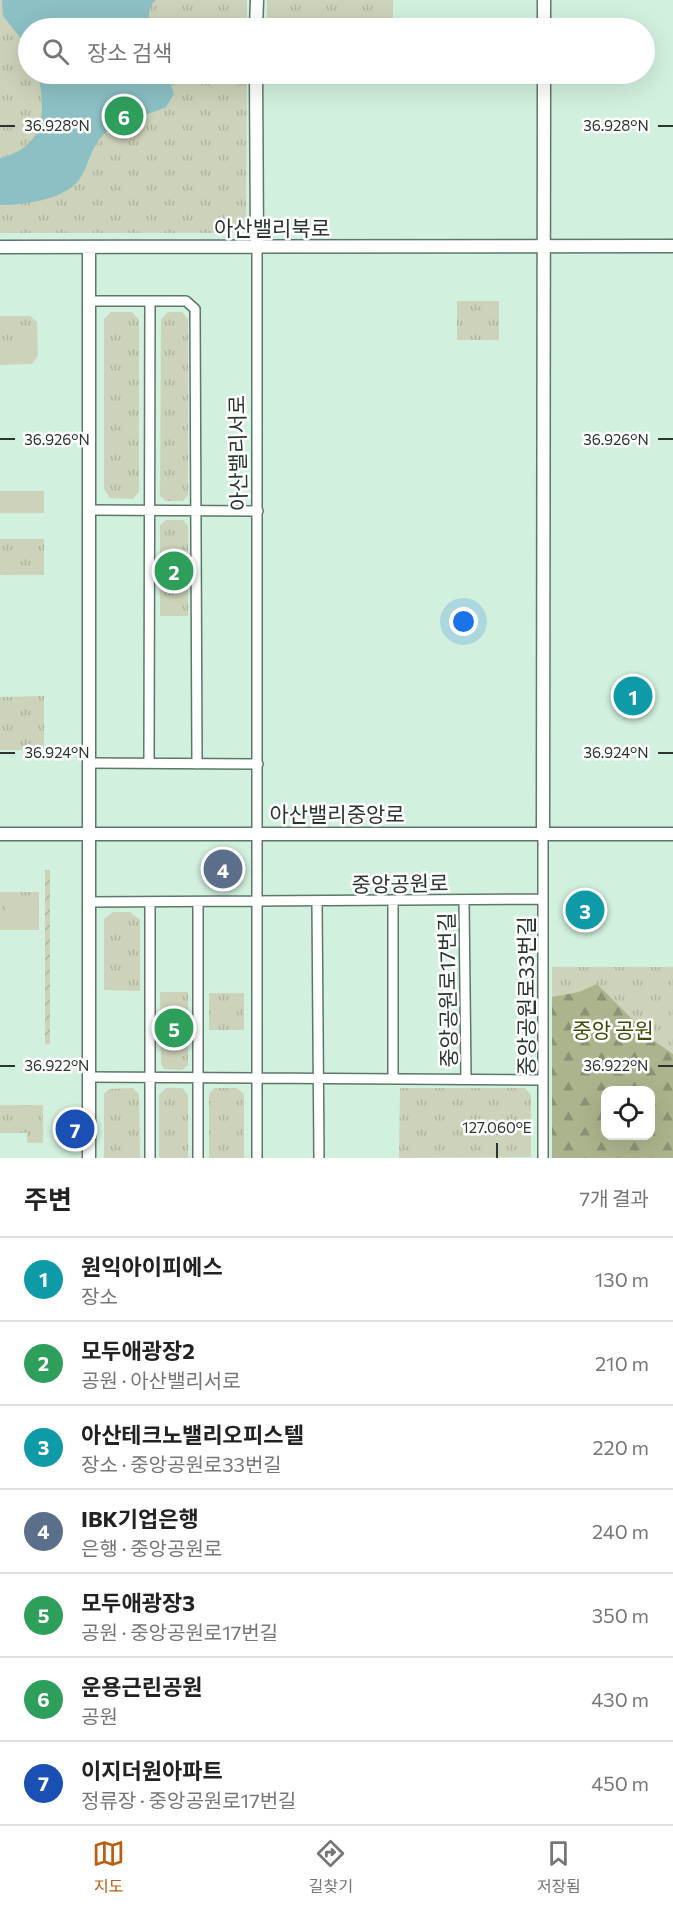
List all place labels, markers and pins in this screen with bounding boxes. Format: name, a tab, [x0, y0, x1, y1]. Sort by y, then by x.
pin: 6	[104, 94, 144, 138]
pin: 2	[154, 548, 194, 594]
pin: 1	[614, 674, 652, 718]
pin: 4	[204, 846, 242, 892]
pin: 3	[566, 888, 604, 932]
pin: 5	[154, 1006, 194, 1050]
pin: 7	[56, 1106, 94, 1152]

